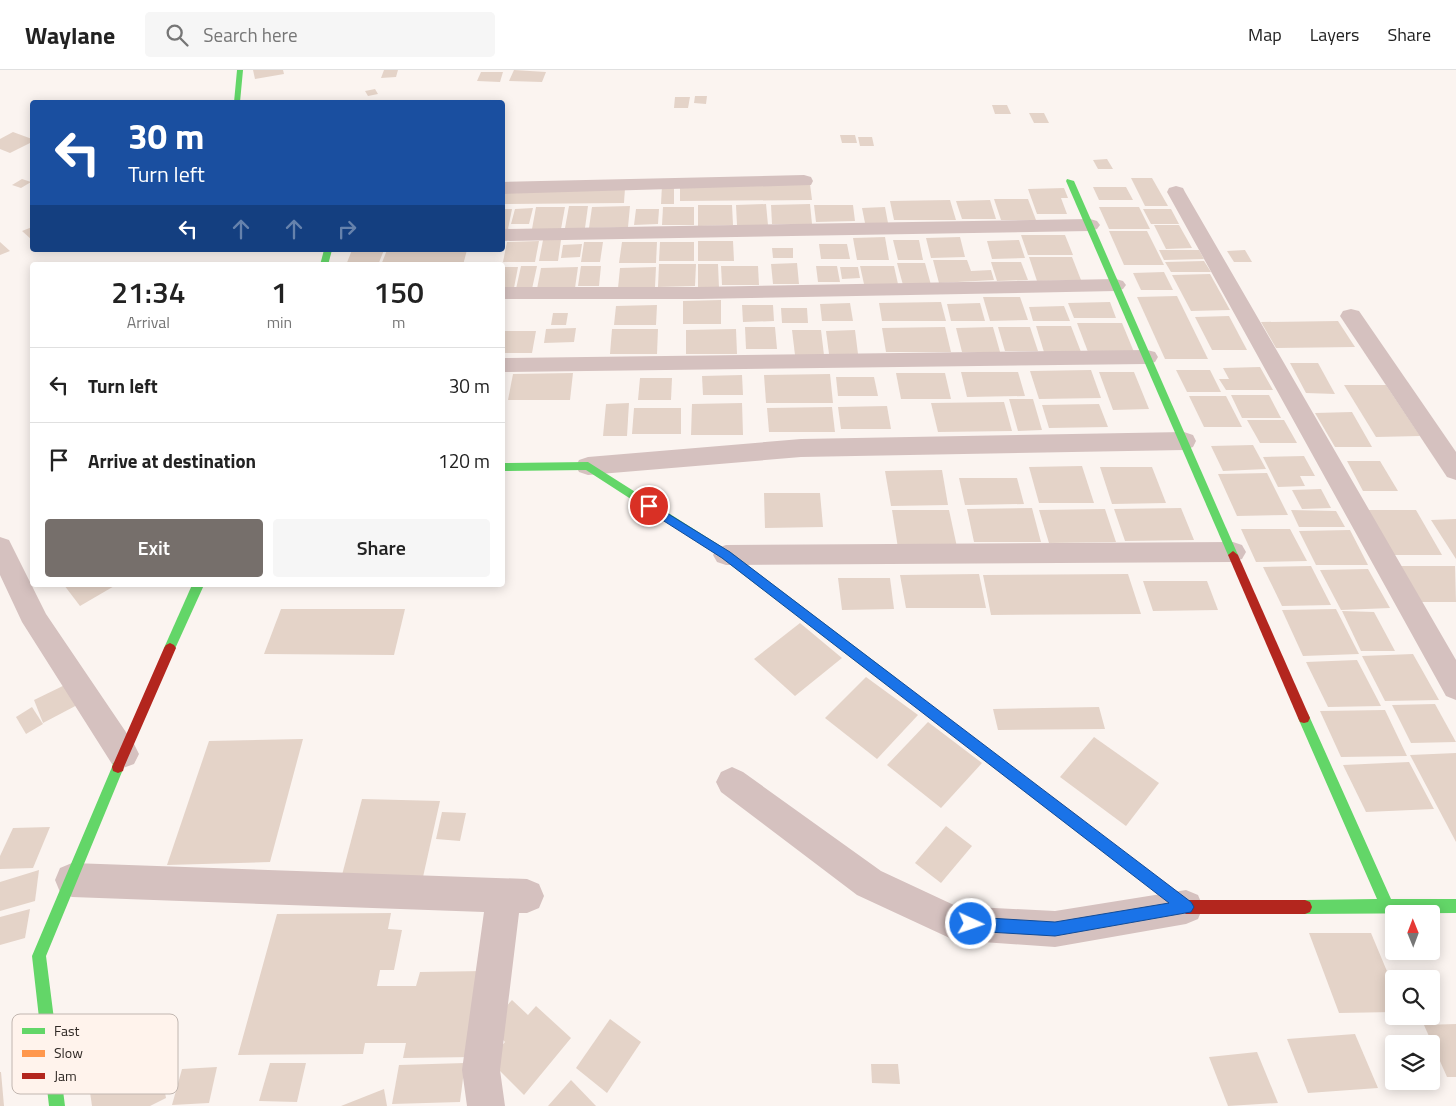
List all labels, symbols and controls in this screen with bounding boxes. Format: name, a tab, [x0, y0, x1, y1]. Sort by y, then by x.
search box	[145, 12, 495, 57]
text: Waylane	[25, 17, 115, 53]
text: Search here	[203, 20, 298, 49]
icon: search	[163, 21, 191, 49]
text: Map	[1248, 21, 1282, 48]
text: Layers	[1310, 21, 1359, 48]
text: Share	[1387, 21, 1431, 48]
text: 30 m	[128, 109, 204, 163]
icon: left	[45, 120, 110, 185]
text: Turn left	[128, 157, 205, 191]
icon: left	[174, 215, 202, 243]
icon: ahead	[227, 215, 255, 243]
icon: ahead	[280, 215, 308, 243]
icon: right	[333, 215, 361, 243]
text: 21:34	[111, 269, 186, 315]
text: 1	[271, 269, 288, 315]
text: 150	[373, 269, 424, 315]
text: Arrival	[127, 310, 170, 334]
text: min	[267, 310, 292, 334]
text: m	[392, 310, 405, 334]
icon: left	[45, 371, 73, 399]
text: Turn left	[88, 371, 158, 400]
text: 30 m	[449, 371, 490, 400]
icon: arrive	[45, 446, 73, 474]
text: Arrive at destination	[88, 446, 256, 475]
text: 120 m	[438, 446, 490, 475]
pin	[628, 485, 670, 527]
icon: arrive	[635, 492, 663, 520]
button: Exit	[45, 519, 263, 577]
button: Share	[273, 519, 490, 577]
position arrow	[944, 897, 996, 949]
north arrow	[1385, 905, 1440, 960]
map controls	[1385, 905, 1440, 1090]
button: search	[1385, 970, 1440, 1025]
legend	[12, 1014, 178, 1094]
text: Fast	[54, 1020, 79, 1041]
button: layers	[1385, 1035, 1440, 1090]
text: Slow	[54, 1042, 83, 1063]
text: Jam	[54, 1065, 77, 1086]

